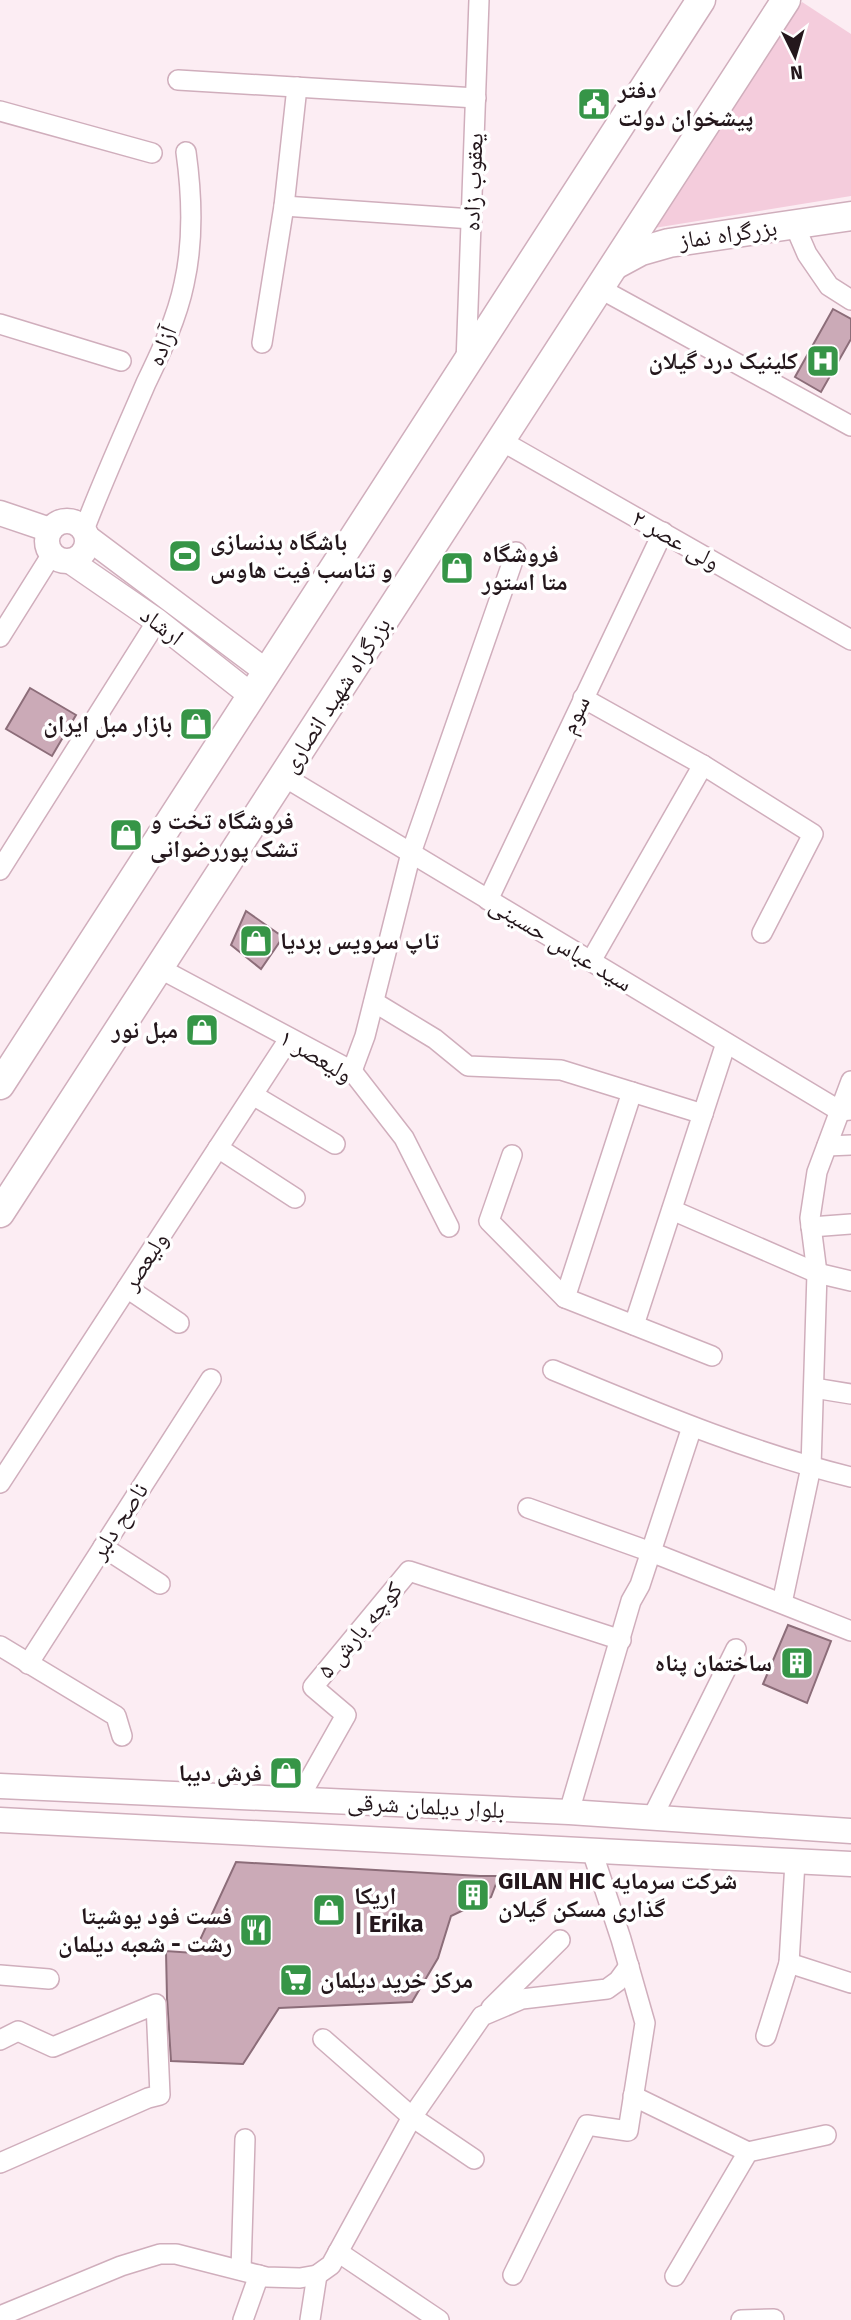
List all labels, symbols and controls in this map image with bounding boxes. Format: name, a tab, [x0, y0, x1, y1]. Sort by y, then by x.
north arrow	[760, 21, 830, 91]
text: N	[789, 60, 804, 84]
place label: دفتر پیشخوان دولت	[617, 76, 753, 132]
public building icon: دفتر پیشخوان دولت	[575, 85, 613, 123]
street label: یعقوب زاده	[457, 132, 489, 232]
street label: بزرگراه نماز	[676, 213, 779, 255]
street label: آزاده	[141, 321, 183, 370]
hospital icon: کلینیک درد گیلان	[804, 342, 842, 380]
place label: کلینیک درد گیلان	[649, 347, 798, 375]
street label: ولی عصر ۲	[627, 504, 725, 576]
place label: باشگاه بدنسازی و تناسب فیت هاوس	[210, 528, 393, 584]
sports icon: باشگاه بدنسازی و تناسب فیت هاوس	[166, 537, 204, 575]
place label: فروشگاه متا استور	[481, 540, 568, 596]
shop icon: فروشگاه متا استور	[438, 549, 476, 587]
street label: ارشاد	[135, 601, 189, 651]
street label: بزرگراه شهید انصاری	[275, 612, 397, 778]
street label: سوم	[554, 692, 598, 739]
shop icon: بازار مبل ایران	[177, 705, 215, 743]
place label: بازار مبل ایران	[43, 710, 172, 738]
place label: فروشگاه تخت و تشک پوررضوانی	[150, 807, 298, 863]
shop icon: فروشگاه تخت و تشک پوررضوانی	[107, 816, 145, 854]
street label: سید عباس حسینی	[485, 890, 637, 998]
shop icon: تاپ سرویس بردیا	[237, 922, 275, 960]
place label: تاپ سرویس بردیا	[280, 927, 439, 955]
shop icon: مبل نور	[183, 1011, 221, 1049]
place label: مبل نور	[111, 1016, 178, 1044]
street label: ولیعصر ۱	[274, 1023, 358, 1089]
street label: ولیعصر	[115, 1227, 174, 1296]
street label: ناصح دلبر	[83, 1477, 155, 1566]
street label: کوچه بارش ۵	[312, 1576, 408, 1684]
building icon: ساختمان پناه	[778, 1644, 816, 1682]
place label: ساختمان پناه	[655, 1649, 772, 1677]
shop icon: فرش دیبا	[267, 1754, 305, 1792]
place label: فرش دیبا	[179, 1759, 262, 1787]
street label: بلوار دیلمان شرقی	[347, 1788, 505, 1824]
place label: GILAN HIC شرکت سرمایه گذاری مسکن گیلان	[498, 1867, 737, 1923]
building icon: GILAN HIC شرکت سرمایه گذاری مسکن گیلان	[454, 1876, 492, 1914]
place label: اریکا | Erika	[354, 1882, 424, 1938]
shop icon: اریکا | Erika	[310, 1891, 348, 1929]
place label: فست فود یوشیتا رشت - شعبه دیلمان	[58, 1902, 232, 1958]
restaurant icon: فست فود یوشیتا رشت - شعبه دیلمان	[237, 1911, 275, 1949]
supermarket icon: مرکز خرید دیلمان	[277, 1961, 315, 1999]
place label: مرکز خرید دیلمان	[320, 1966, 473, 1994]

